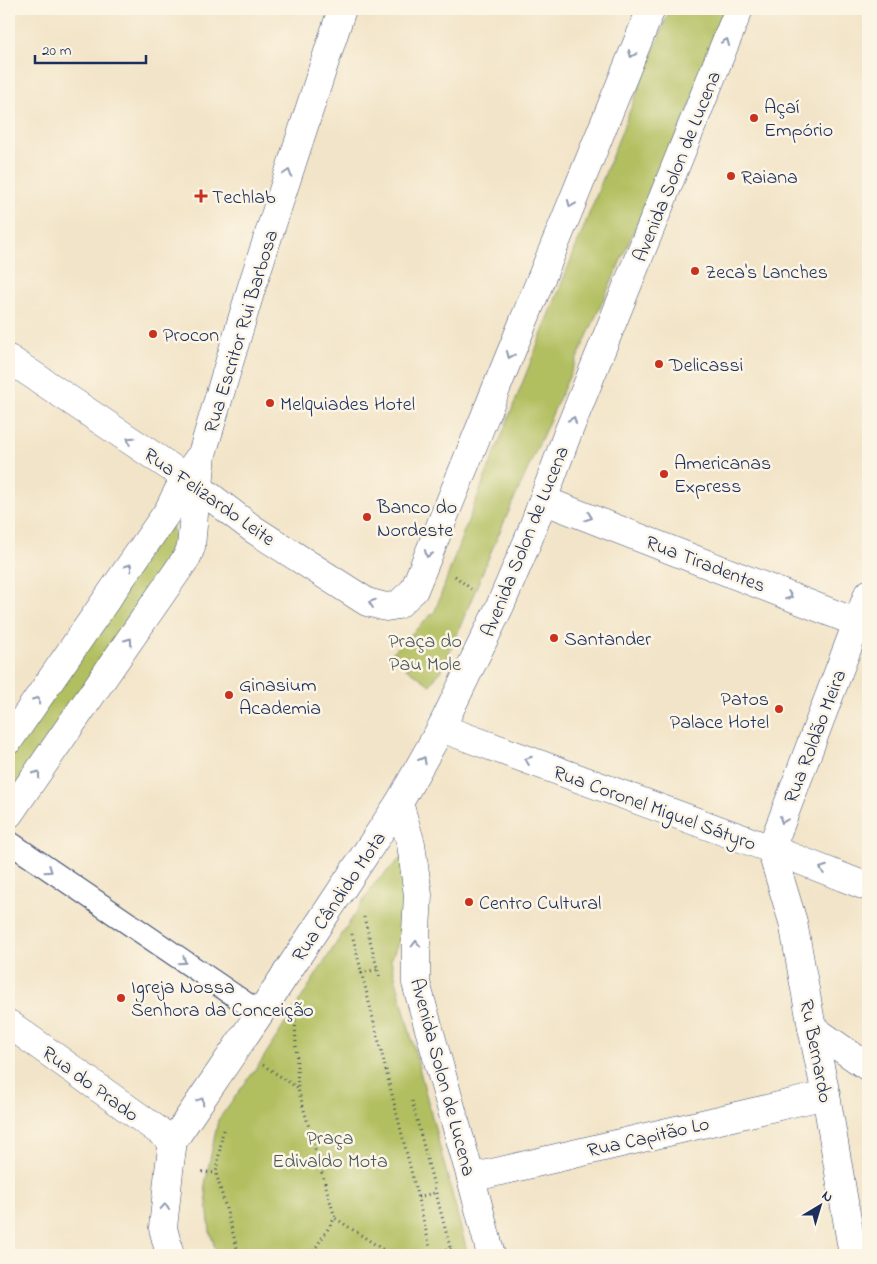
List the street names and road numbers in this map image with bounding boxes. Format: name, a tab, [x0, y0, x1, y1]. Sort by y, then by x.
street label: Avenida Solon de Lucena	[627, 67, 730, 267]
street label: Rua Escritor Rui Barbosa	[198, 227, 287, 437]
street label: Rua Felizardo Leite	[137, 442, 280, 554]
street label: Avenida Solon de Lucena	[475, 442, 578, 642]
street label: Rua Tiradentes	[641, 529, 769, 601]
street label: Rua Roldão Meira	[778, 666, 855, 808]
street label: Rua Coronel Miguel Sátyro	[548, 759, 760, 861]
street label: Rua Cândido Mota	[286, 827, 394, 968]
street label: Avenida Solon de Lucena	[401, 975, 482, 1180]
street label: Ru Bernardo	[790, 997, 839, 1106]
street label: Rua do Prado	[35, 1040, 144, 1130]
street label: Rua Capitão Lo	[585, 1110, 713, 1167]

